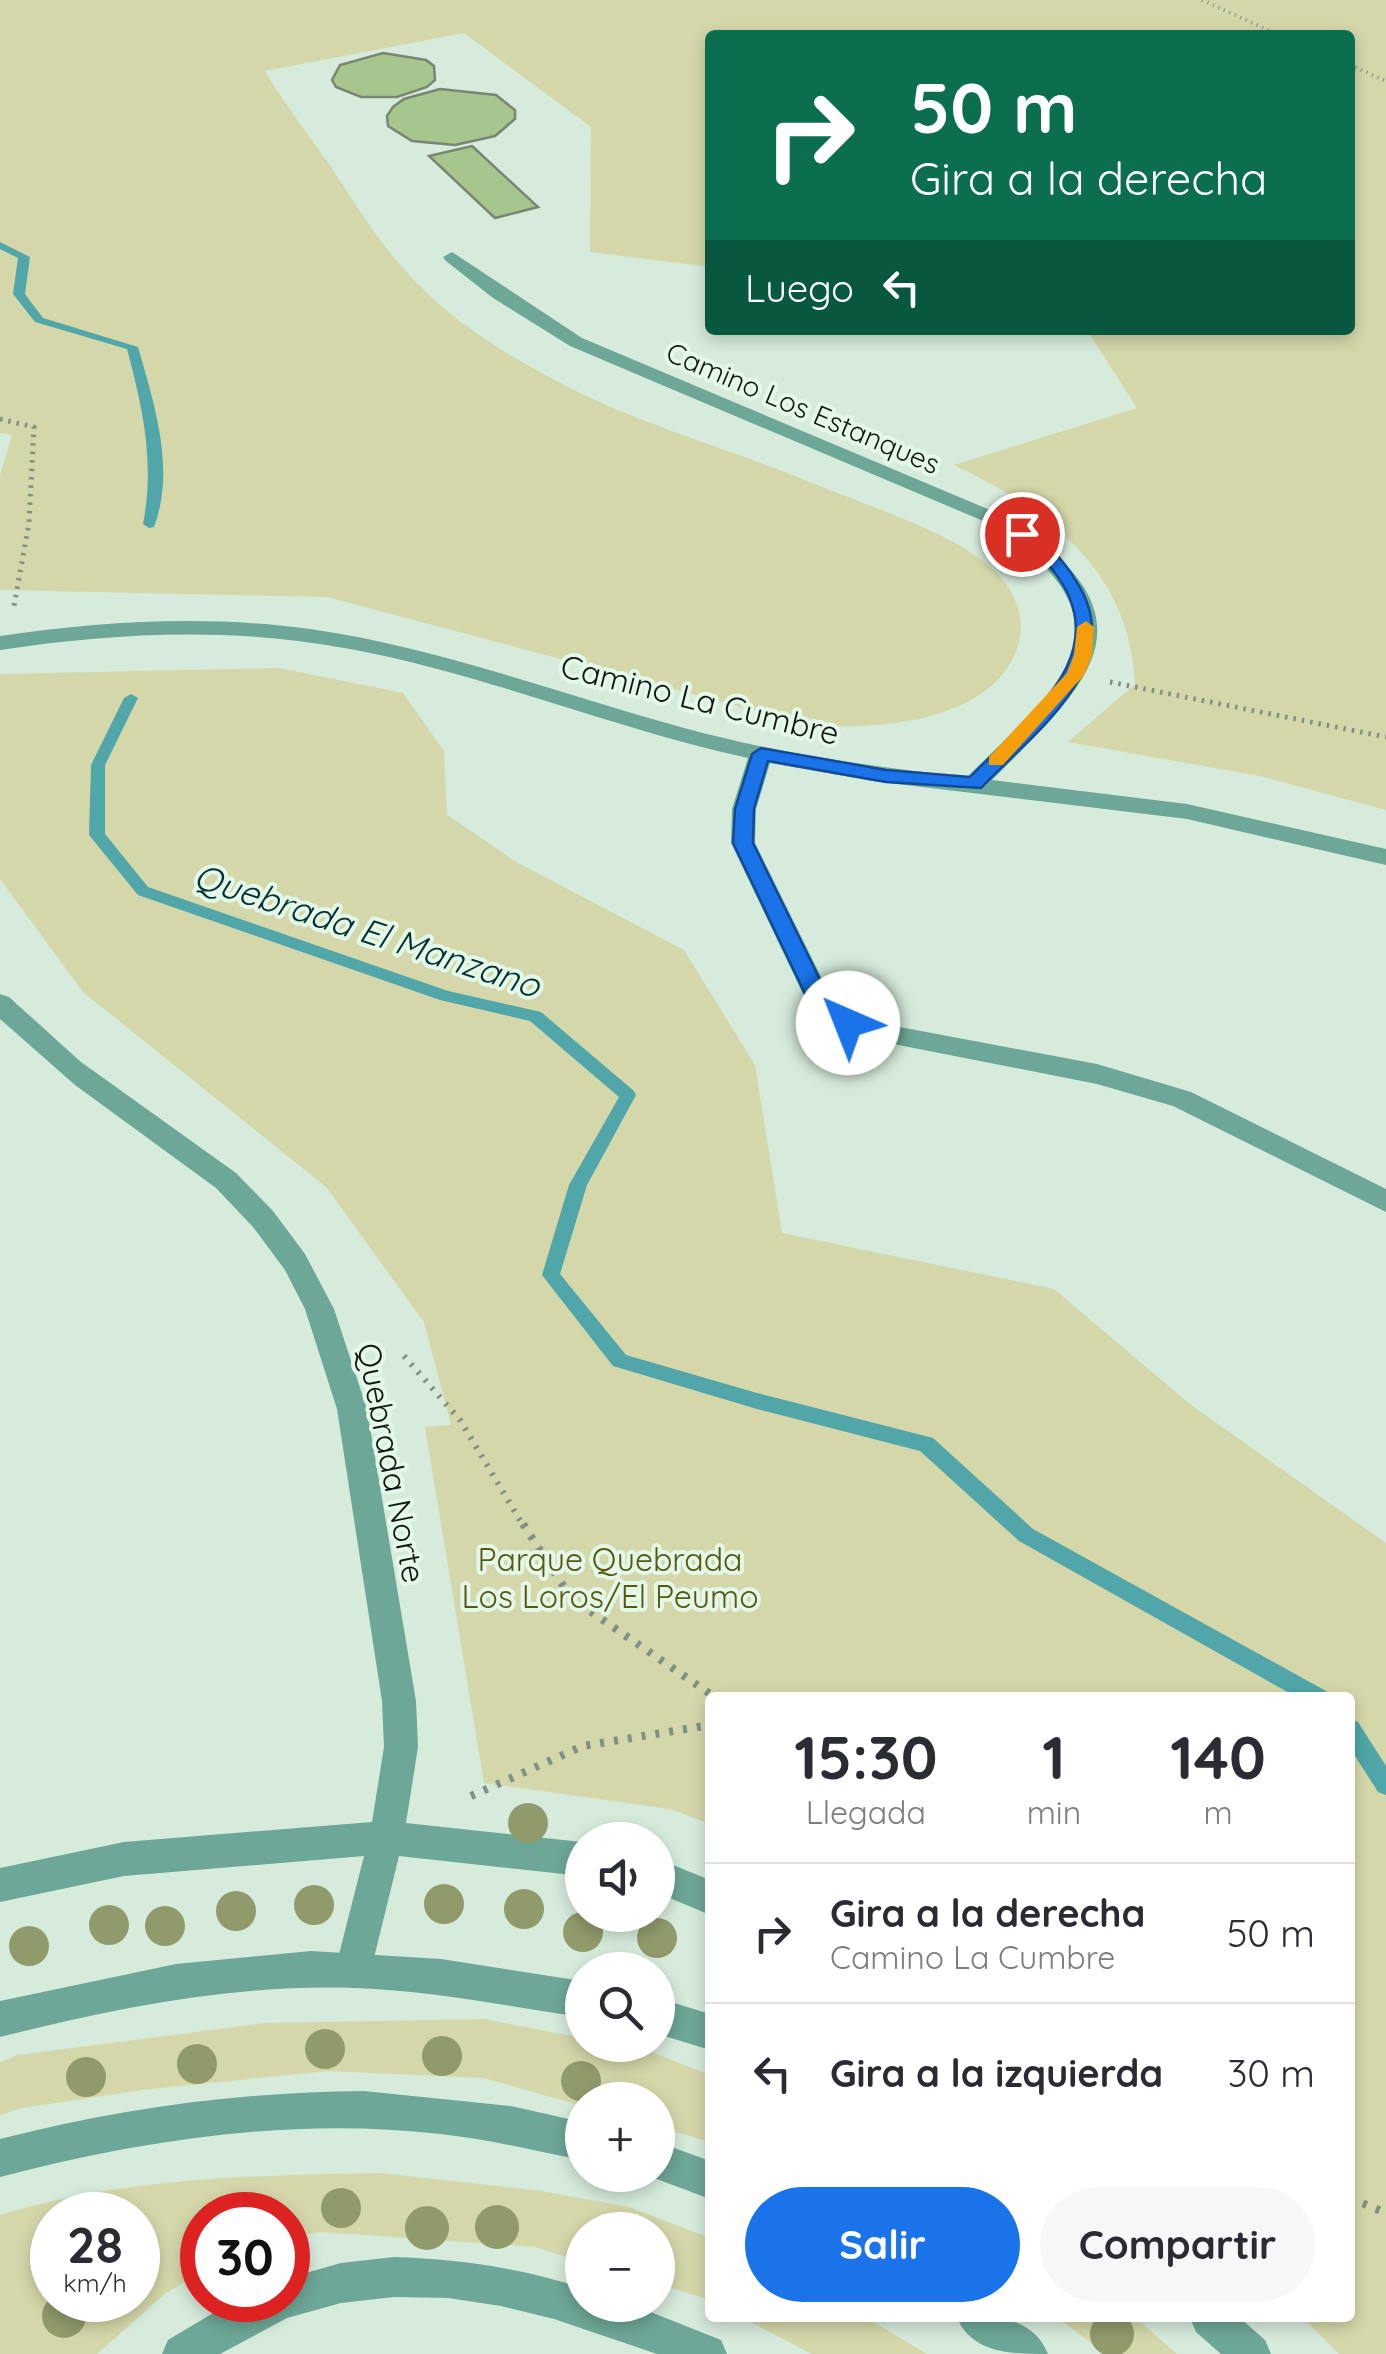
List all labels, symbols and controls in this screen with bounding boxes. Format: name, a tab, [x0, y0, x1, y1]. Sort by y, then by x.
text: 50 m	[910, 63, 1077, 151]
icon: right	[745, 70, 875, 200]
text: Gira a la derecha	[910, 150, 1267, 206]
icon: left	[874, 260, 929, 315]
text: Luego	[745, 264, 854, 312]
street label: Camino Los Estanques	[661, 334, 945, 481]
pin	[980, 492, 1065, 577]
icon: arrive	[995, 507, 1050, 562]
street label: Camino La Cumbre	[557, 645, 844, 753]
water label: Quebrada El Manzano	[189, 853, 548, 1007]
position arrow	[796, 971, 900, 1075]
street label: Quebrada Norte	[349, 1340, 435, 1586]
park label: Parque Quebrada Los Loros/El Peumo	[462, 1539, 758, 1616]
text: 15:30	[794, 1719, 938, 1794]
text: 1	[1042, 1719, 1066, 1794]
text: 140	[1170, 1719, 1266, 1794]
text: Llegada	[806, 1792, 926, 1832]
text: min	[1027, 1792, 1081, 1832]
text: m	[1203, 1792, 1233, 1832]
map controls	[565, 1822, 675, 2322]
button: sound	[565, 1822, 675, 1932]
text: Gira a la derecha	[830, 1889, 1145, 1937]
icon: right	[745, 1906, 800, 1961]
text: 50 m	[1227, 1909, 1315, 1957]
text: Camino La Cumbre	[830, 1937, 1115, 1977]
button: search	[565, 1952, 675, 2062]
icon: left	[745, 2046, 800, 2101]
text: Gira a la izquierda	[830, 2049, 1163, 2097]
text: 30 m	[1227, 2049, 1315, 2097]
button: +	[565, 2082, 675, 2192]
button: Salir	[745, 2187, 1020, 2302]
button: Compartir	[1040, 2187, 1315, 2302]
speed limit sign: 30	[180, 2192, 310, 2322]
button: −	[565, 2212, 675, 2322]
text: 28	[67, 2213, 123, 2276]
text: km/h	[63, 2267, 127, 2298]

